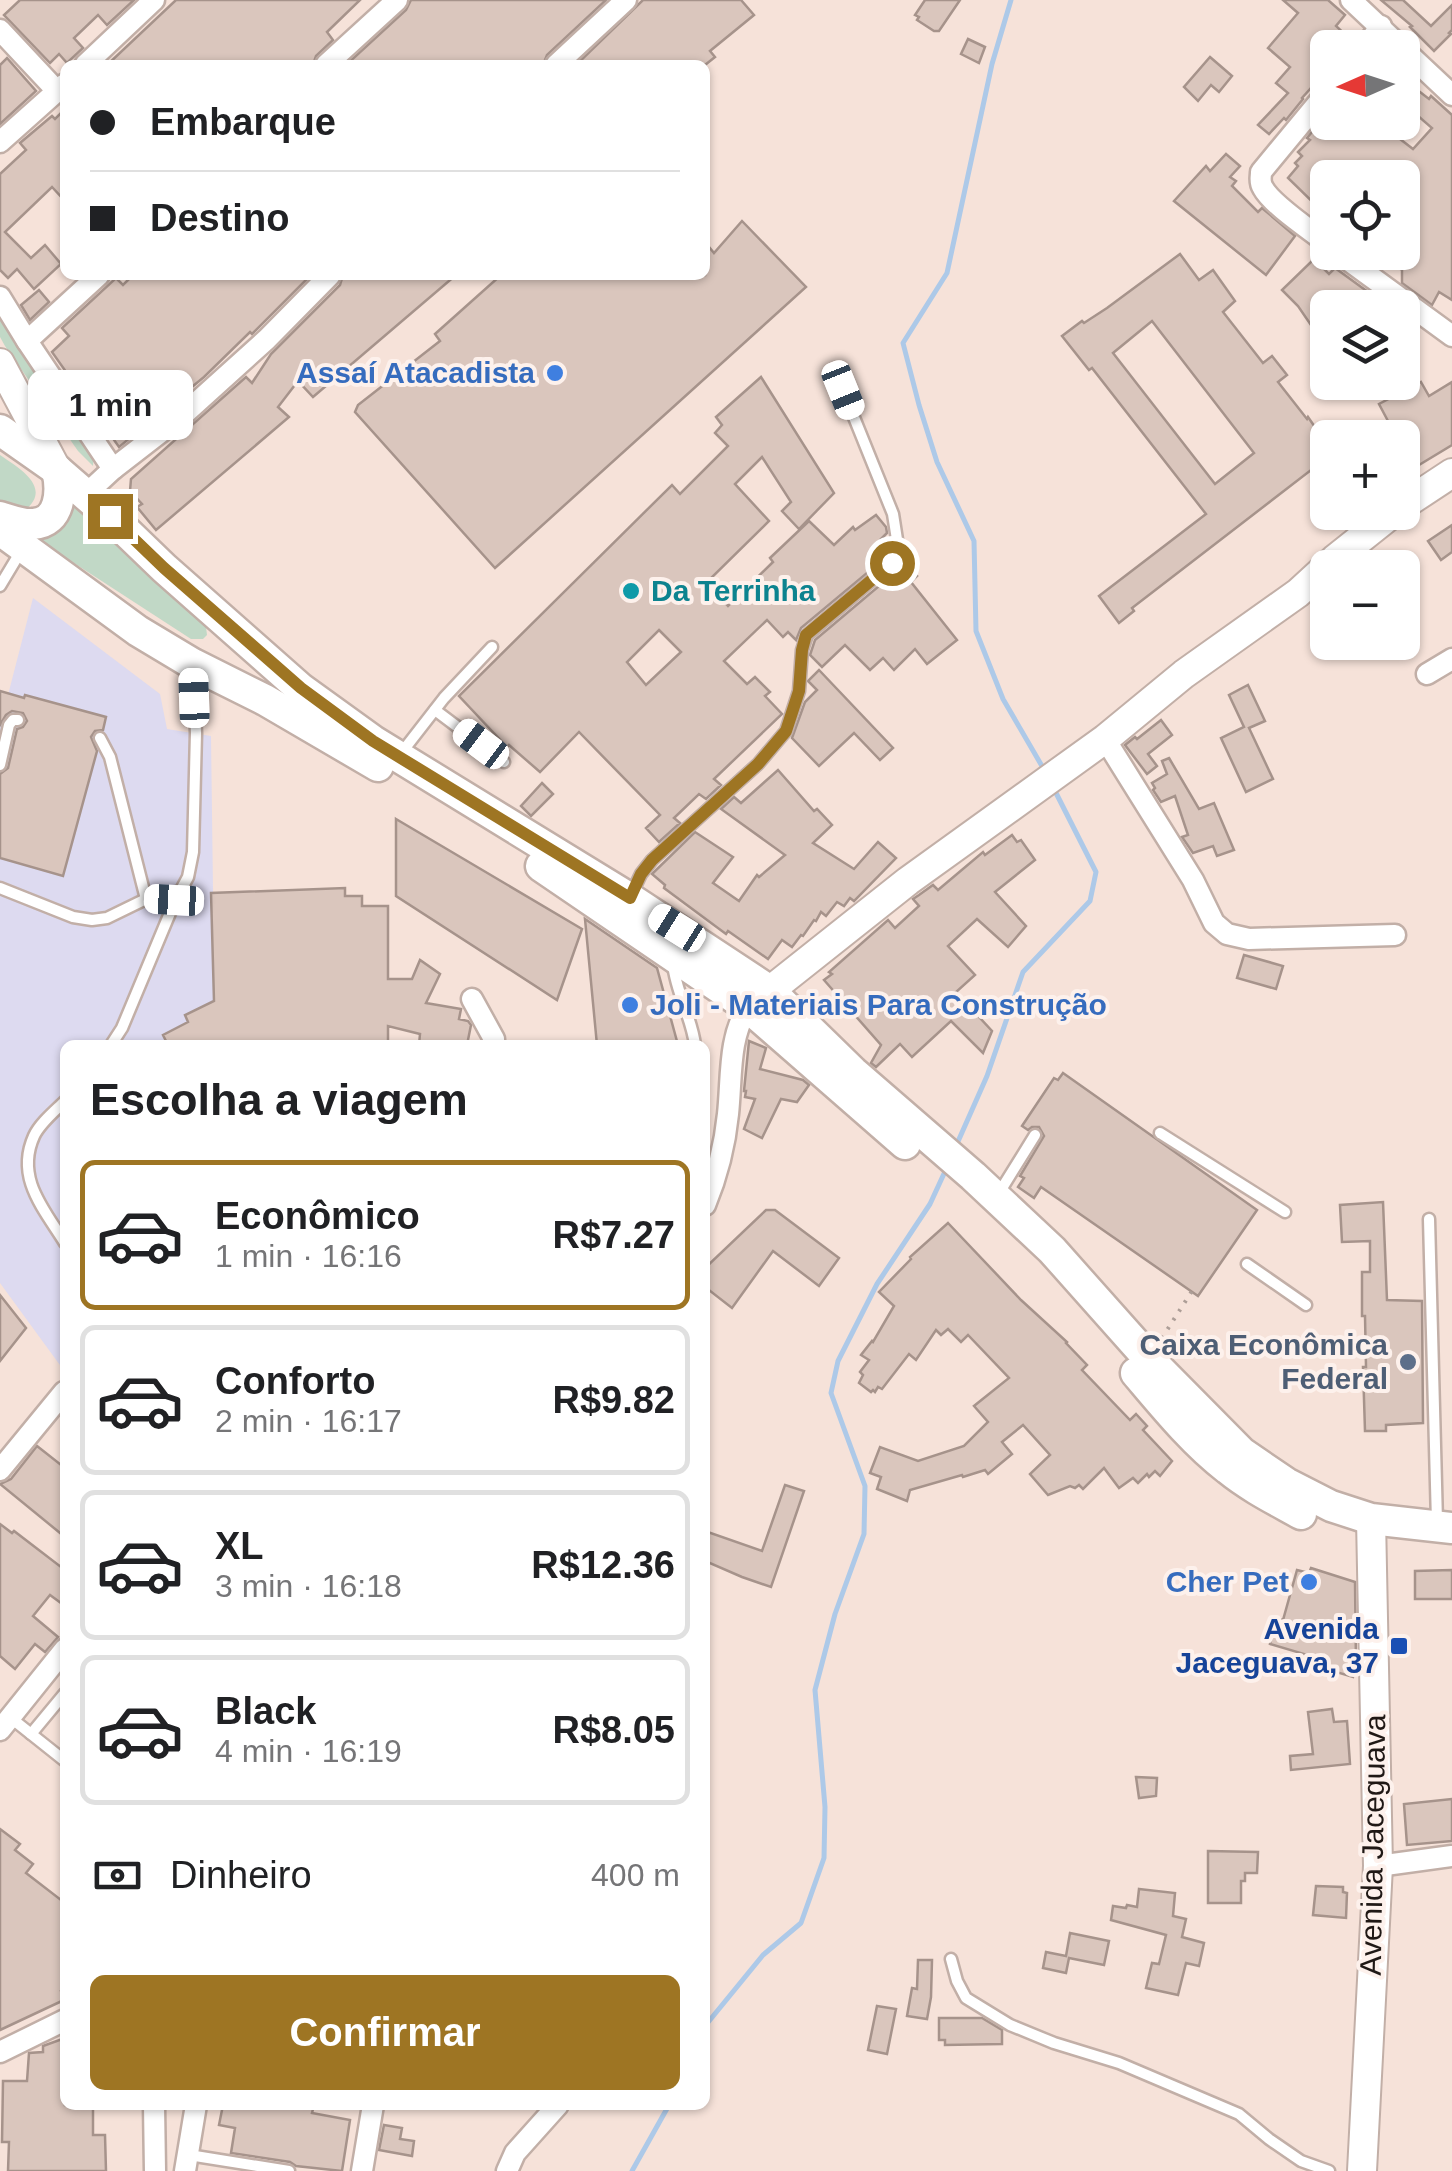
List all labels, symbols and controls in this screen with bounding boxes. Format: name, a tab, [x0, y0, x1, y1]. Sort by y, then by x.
north arrow	[1310, 30, 1420, 140]
map controls	[1310, 30, 1420, 660]
text: Embarque	[150, 101, 336, 143]
button: locate	[1310, 160, 1420, 270]
text: Destino	[150, 197, 289, 239]
button: layers	[1310, 290, 1420, 400]
place label: Assaí Atacadista	[296, 356, 535, 389]
car	[818, 357, 868, 423]
marker: Assaí Atacadista	[544, 362, 566, 384]
callout: 1 min	[28, 371, 192, 441]
text: 1 min	[69, 387, 152, 423]
button: +	[1310, 420, 1420, 530]
route end	[88, 494, 133, 539]
route start	[870, 541, 915, 586]
button: −	[1310, 550, 1420, 660]
place label: Da Terrinha	[651, 574, 816, 607]
marker: Da Terrinha	[620, 580, 642, 602]
car	[178, 667, 210, 729]
car	[448, 714, 514, 774]
car	[143, 883, 205, 917]
car	[644, 899, 710, 957]
place label: Joli - Materiais Para Construção	[650, 988, 1107, 1021]
marker: Joli - Materiais Para Construção	[619, 994, 641, 1016]
text: Escolha a viagem	[90, 1074, 468, 1125]
icon: car	[95, 1190, 185, 1280]
text: Econômico	[215, 1195, 420, 1237]
text: R$7.27	[552, 1214, 675, 1256]
text: 1 min · 16:16	[215, 1238, 402, 1274]
place label: Caixa Econômica Federal	[1140, 1328, 1388, 1395]
marker: Caixa Econômica Federal	[1397, 1351, 1419, 1373]
icon: car	[95, 1355, 185, 1445]
text: Conforto	[215, 1360, 375, 1402]
text: R$9.82	[552, 1379, 675, 1421]
text: 2 min · 16:17	[215, 1403, 402, 1439]
icon: car	[95, 1520, 185, 1610]
text: XL	[215, 1525, 264, 1567]
text: R$12.36	[531, 1544, 675, 1586]
place label: Cher Pet	[1166, 1565, 1289, 1598]
text: 3 min · 16:18	[215, 1568, 402, 1604]
marker: Cher Pet	[1298, 1571, 1320, 1593]
place label: Avenida Jaceguava, 37	[1176, 1612, 1379, 1679]
marker: Avenida Jaceguava, 37	[1388, 1635, 1410, 1657]
icon: car	[95, 1685, 185, 1775]
text: Black	[215, 1690, 316, 1732]
text: R$8.05	[552, 1709, 675, 1751]
street label: Avenida Jaceguava	[1354, 1714, 1391, 1976]
text: 4 min · 16:19	[215, 1733, 402, 1769]
icon: cash	[90, 1848, 145, 1903]
text: Dinheiro	[170, 1854, 312, 1896]
text: 400 m	[591, 1857, 680, 1893]
button: Confirmar	[90, 1975, 680, 2090]

